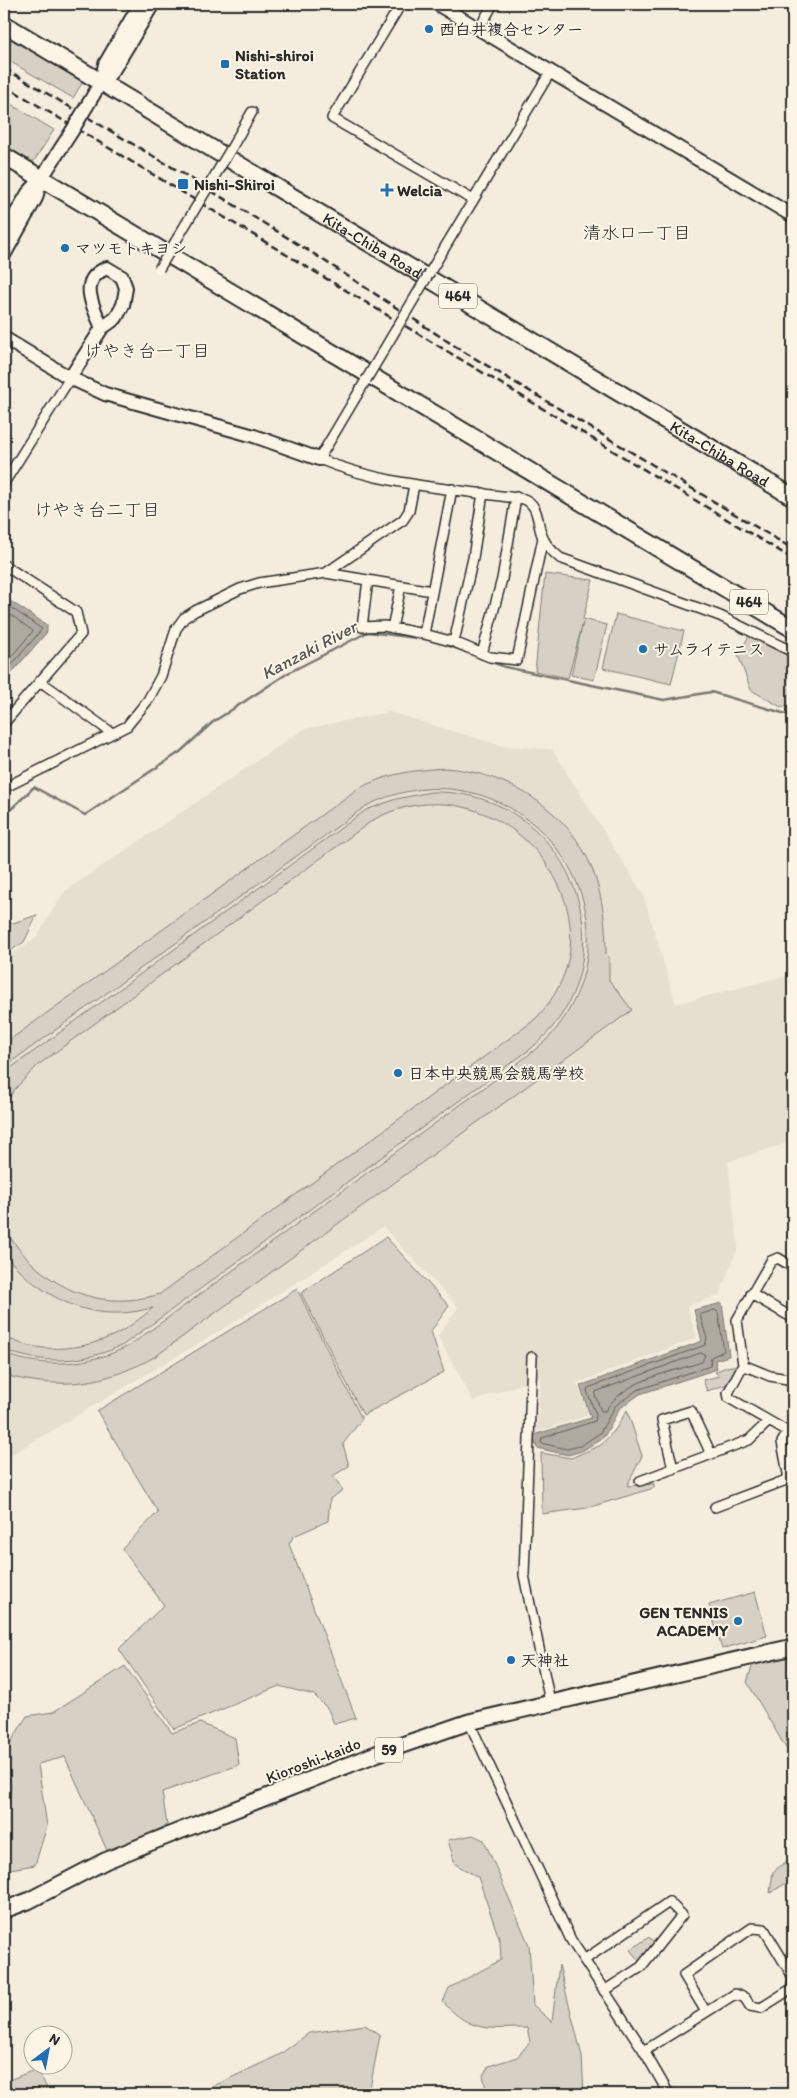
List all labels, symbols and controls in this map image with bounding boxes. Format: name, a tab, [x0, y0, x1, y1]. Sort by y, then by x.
place label: 西白井複合センター	[439, 20, 583, 39]
marker: 西白井複合センター	[423, 23, 435, 35]
place label: Nishi-shiroi Station	[235, 46, 314, 83]
marker: Nishi-shiroi Station	[219, 58, 231, 70]
place label: Nishi-Shiroi	[194, 175, 275, 194]
marker: Nishi-Shiroi	[176, 177, 190, 191]
place label: Welcia	[397, 181, 443, 200]
marker: Welcia	[381, 184, 393, 196]
street label: Kita-Chiba Road	[319, 208, 426, 283]
district label: 清水口一丁目	[583, 222, 691, 244]
place label: マツモトキヨシ	[75, 239, 187, 258]
marker: マツモトキヨシ	[59, 242, 71, 254]
road number: 464	[439, 284, 477, 308]
district label: けやき台一丁目	[84, 340, 210, 362]
street label: Kita-Chiba Road	[667, 417, 773, 491]
district label: けやき台二丁目	[34, 499, 160, 521]
road number: 464	[730, 590, 768, 614]
water label: Kanzaki River	[257, 615, 363, 684]
place label: サムライテニス	[653, 640, 764, 659]
marker: サムライテニス	[637, 643, 649, 655]
place label: 日本中央競馬会競馬学校	[408, 1064, 584, 1083]
marker: 日本中央競馬会競馬学校	[392, 1067, 404, 1079]
place label: GEN TENNIS ACADEMY	[639, 1603, 729, 1640]
marker: GEN TENNIS ACADEMY	[732, 1615, 744, 1627]
place label: 天神社	[521, 1651, 569, 1670]
marker: 天神社	[505, 1654, 517, 1666]
street label: Kioroshi-kaido	[263, 1734, 363, 1787]
road number: 59	[375, 1738, 403, 1762]
north arrow	[22, 2026, 72, 2076]
text: N	[46, 2030, 63, 2049]

